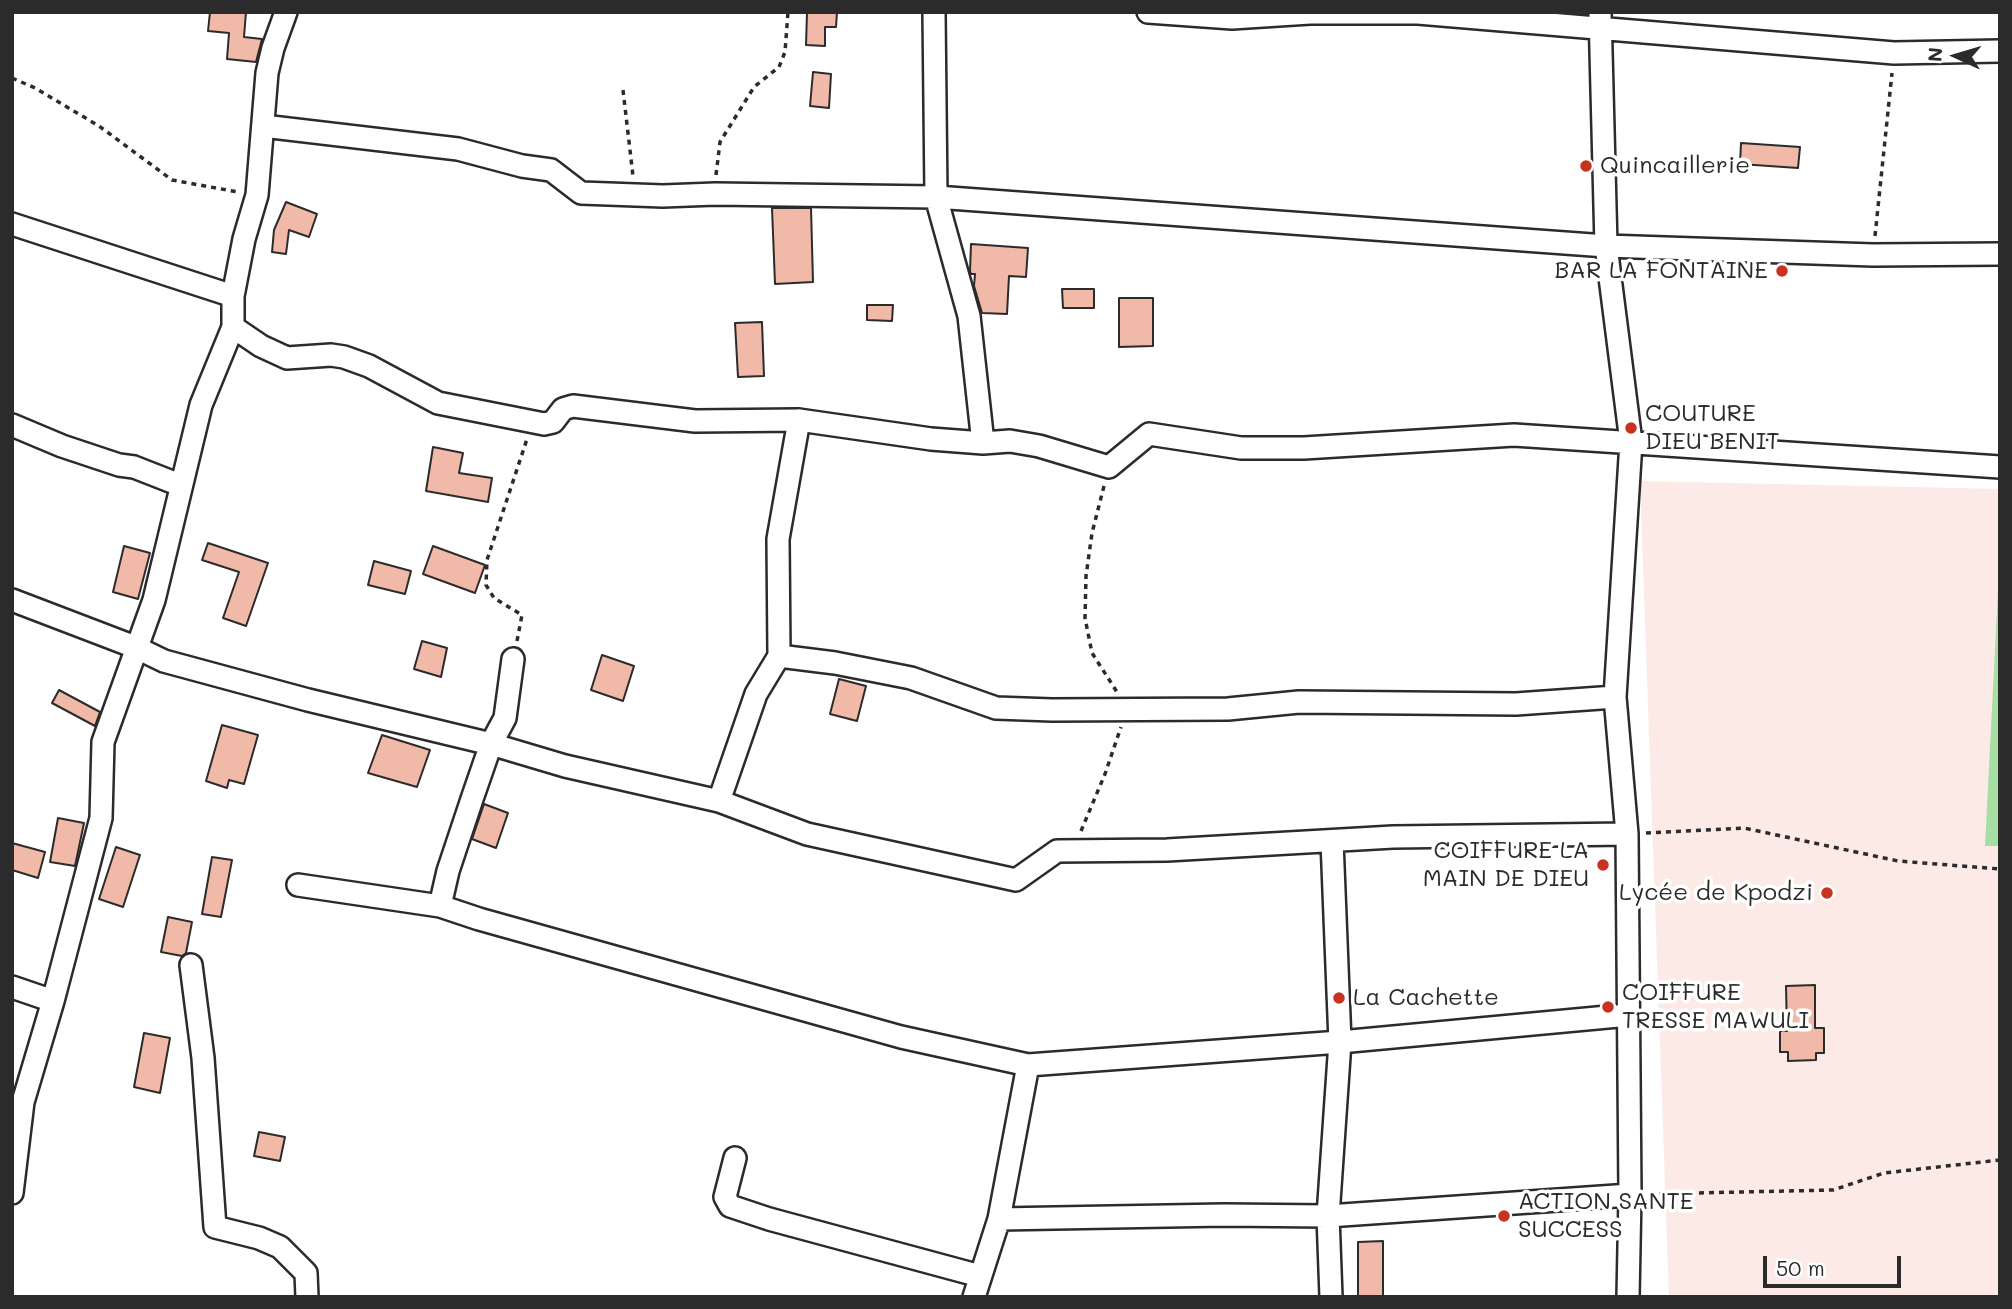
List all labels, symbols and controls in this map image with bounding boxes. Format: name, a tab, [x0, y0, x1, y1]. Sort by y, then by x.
north arrow	[1921, 21, 1991, 91]
text: N	[1922, 46, 1948, 63]
place label: Quincaillerie	[1600, 152, 1750, 180]
marker: Quincaillerie	[1578, 158, 1594, 174]
place label: BAR LA FONTAINE	[1554, 257, 1768, 285]
marker: BAR LA FONTAINE	[1774, 263, 1790, 279]
place label: COUTURE DIEU BENIT	[1645, 400, 1780, 456]
marker: COUTURE DIEU BENIT	[1623, 420, 1639, 436]
place label: COIFFURE LA MAIN DE DIEU	[1423, 837, 1589, 893]
marker: COIFFURE LA MAIN DE DIEU	[1595, 857, 1611, 873]
place label: Lycée de Kpodzi	[1619, 879, 1813, 907]
marker: Lycée de Kpodzi	[1819, 885, 1835, 901]
place label: COIFFURE TRESSE MAWULI	[1622, 979, 1809, 1035]
place label: La Cachette	[1353, 984, 1499, 1012]
marker: La Cachette	[1331, 990, 1347, 1006]
marker: COIFFURE TRESSE MAWULI	[1600, 999, 1616, 1015]
place label: ACTION SANTE SUCCESS	[1518, 1188, 1694, 1244]
marker: ACTION SANTE SUCCESS	[1496, 1208, 1512, 1224]
scale bar	[1767, 1242, 1905, 1286]
text: 50 m	[1776, 1254, 1825, 1281]

